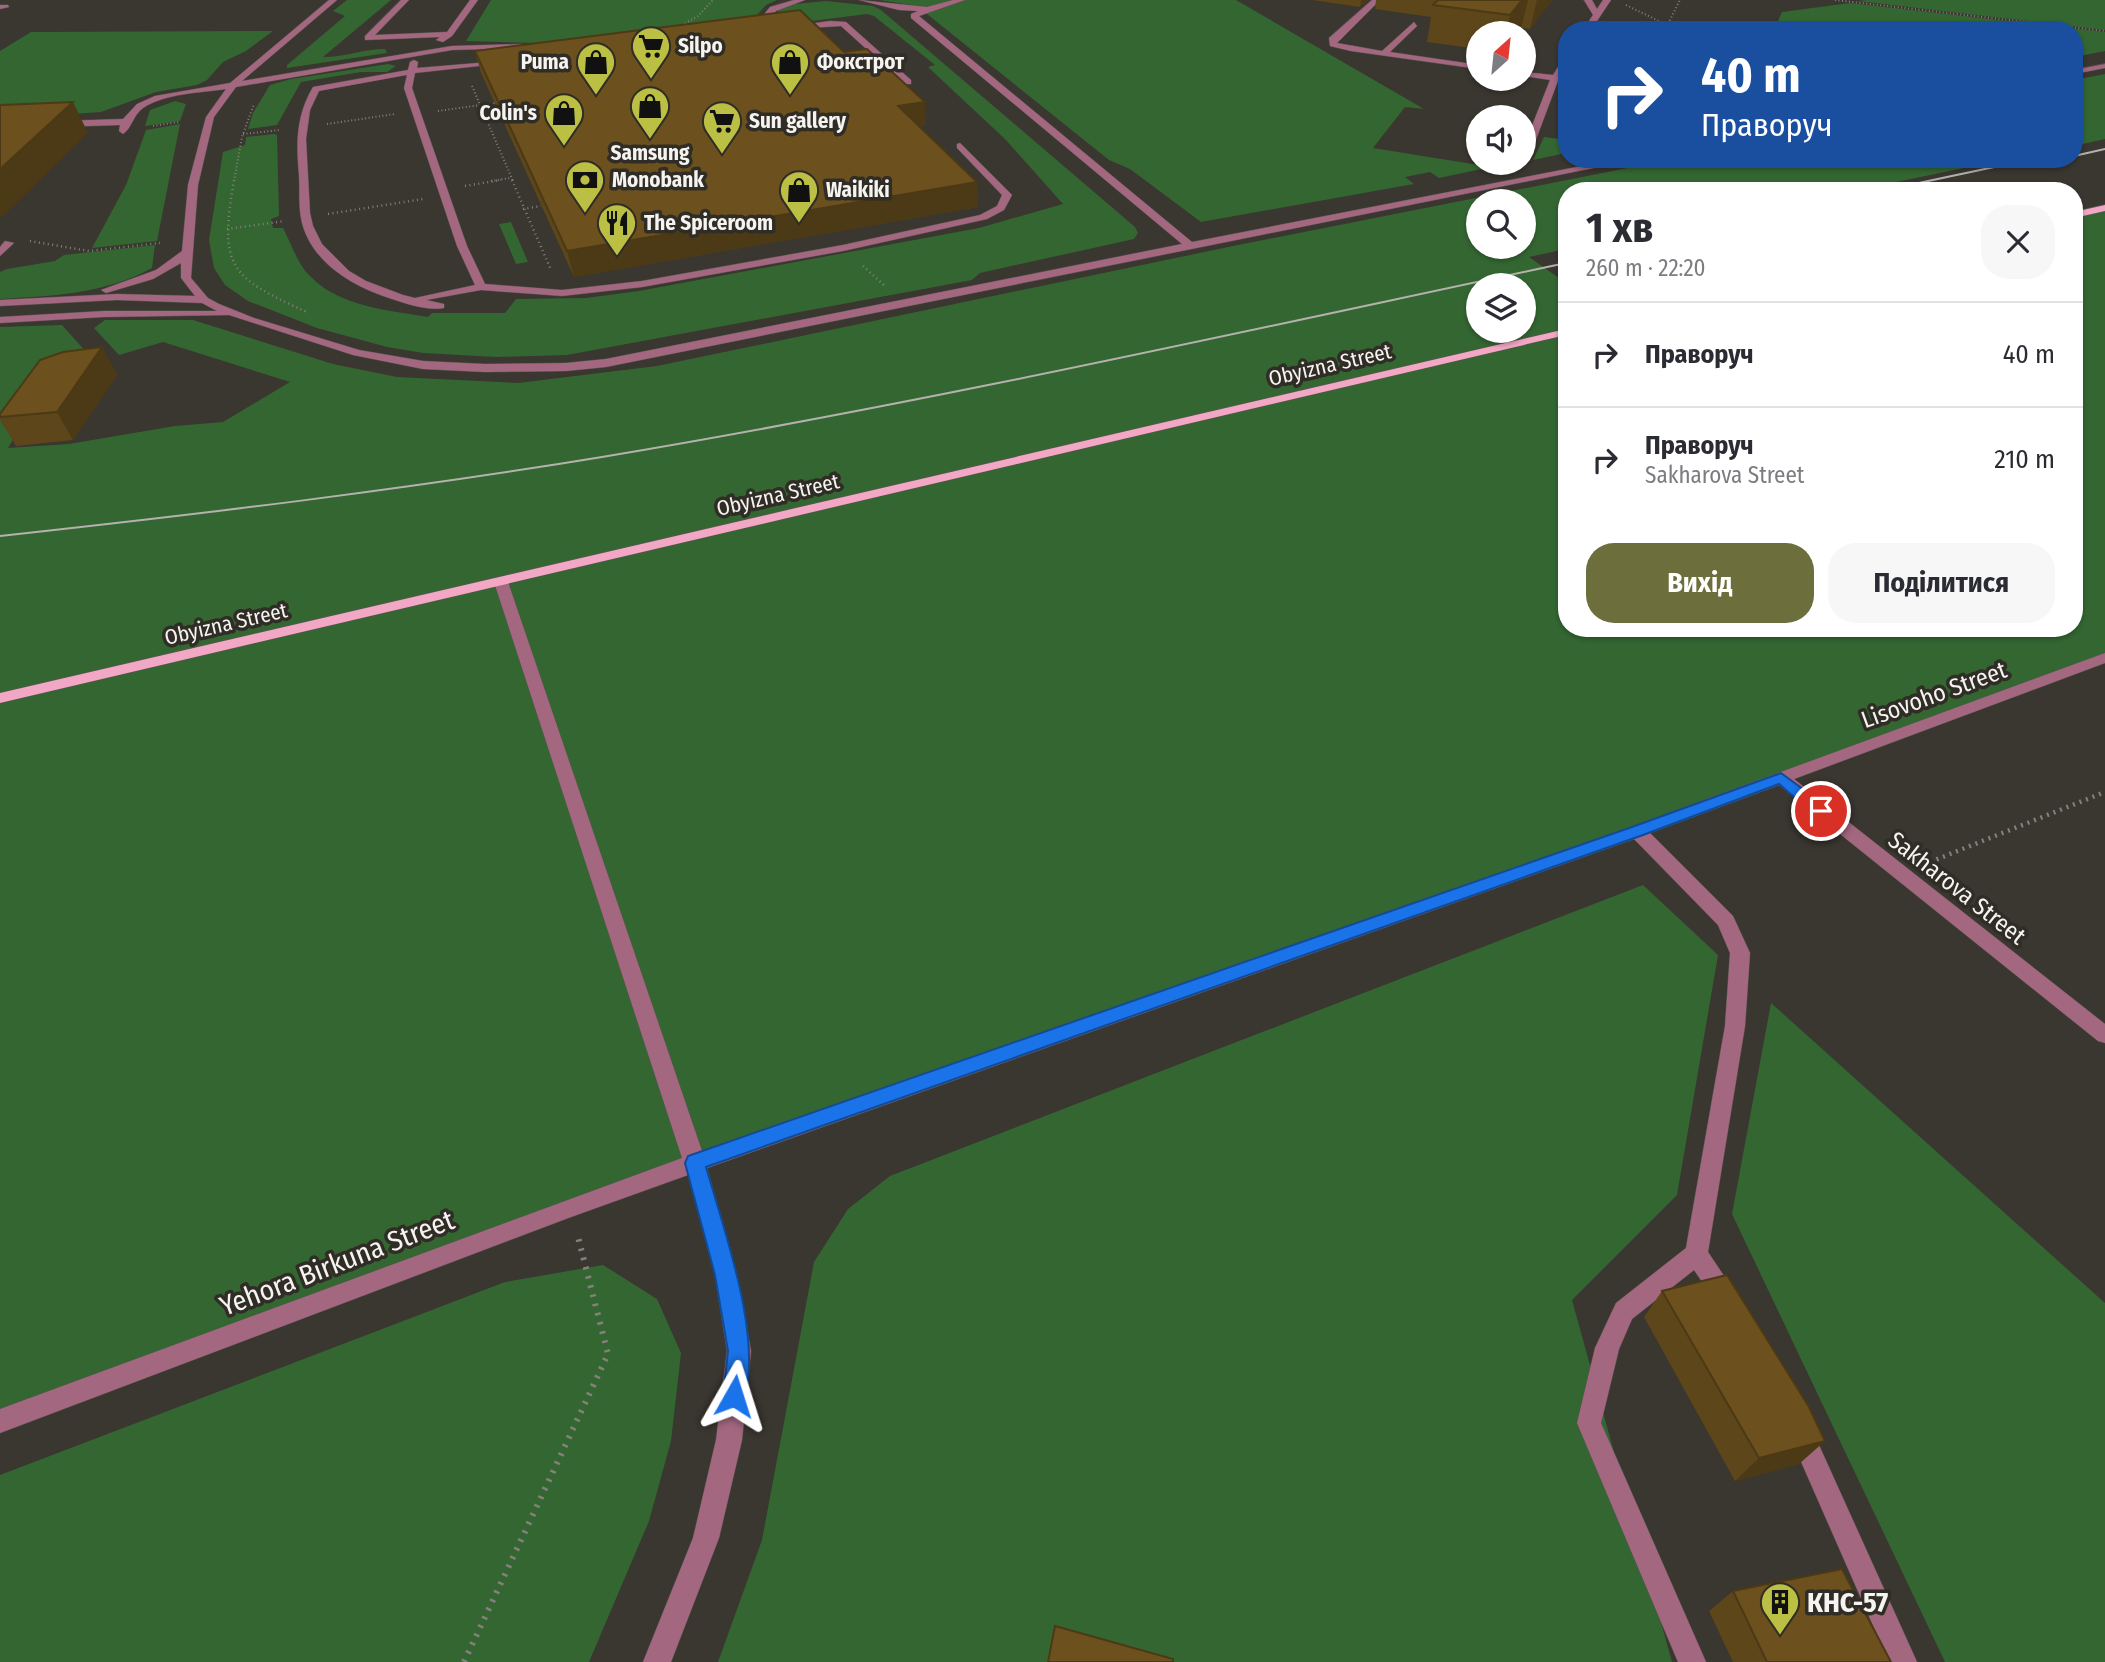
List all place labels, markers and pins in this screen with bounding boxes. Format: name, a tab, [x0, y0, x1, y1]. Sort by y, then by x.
supermarket icon: Silpo	[630, 25, 672, 80]
place label: Silpo	[678, 33, 723, 59]
shop icon: Puma	[575, 41, 617, 96]
shop icon: Фокстрот	[769, 41, 811, 96]
place label: Puma	[521, 49, 569, 75]
place label: Фокстрот	[817, 49, 905, 75]
shop icon: Samsung	[629, 85, 671, 140]
shop icon: Colin's	[543, 92, 585, 147]
place label: Colin's	[480, 100, 537, 126]
supermarket icon: Sun gallery	[701, 100, 743, 155]
place label: Sun gallery	[749, 108, 847, 134]
place label: Samsung	[611, 140, 690, 166]
bank icon: Monobank	[564, 159, 606, 214]
place label: Monobank	[612, 167, 704, 193]
shop icon: Waikiki	[778, 169, 820, 224]
place label: Waikiki	[826, 177, 890, 203]
restaurant icon: The Spiceroom	[596, 202, 638, 257]
place label: The Spiceroom	[644, 210, 773, 236]
pin	[1791, 781, 1851, 841]
building icon: КНС-57	[1759, 1581, 1801, 1636]
place label: КНС-57	[1807, 1586, 1888, 1619]

